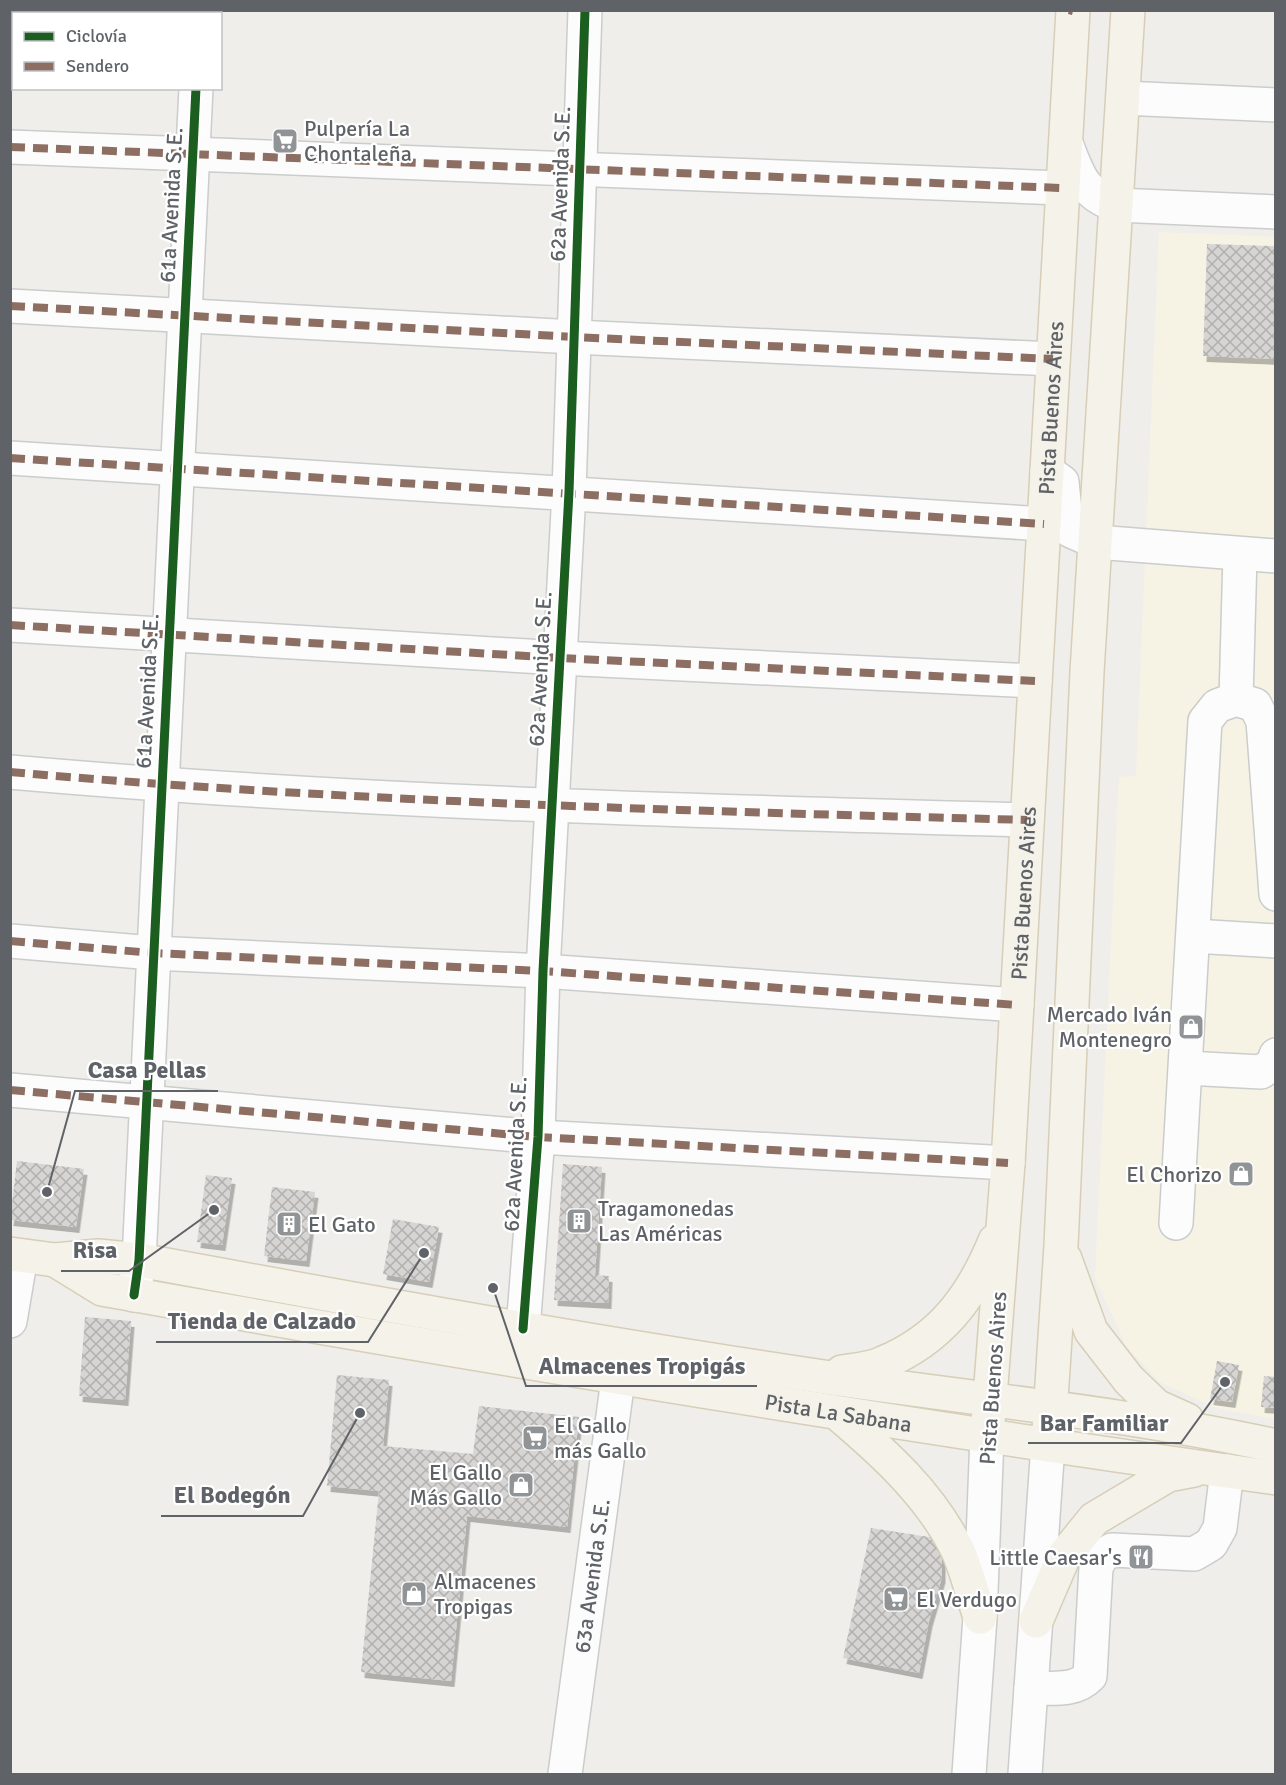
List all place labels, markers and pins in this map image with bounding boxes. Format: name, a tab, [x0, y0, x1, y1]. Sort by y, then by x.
place label: Pulpería La Chontaleña	[304, 115, 412, 167]
supermarket icon: Pulpería La Chontaleña	[270, 126, 300, 156]
place label: Mercado Iván Montenegro	[1047, 1001, 1172, 1053]
shop icon: Mercado Iván Montenegro	[1176, 1012, 1206, 1042]
callout: Casa Pellas	[75, 1049, 218, 1091]
shop icon: El Chorizo	[1226, 1159, 1256, 1189]
place label: El Chorizo	[1126, 1161, 1222, 1188]
place label: Tragamonedas Las Américas	[598, 1195, 734, 1247]
building icon: Tragamonedas Las Américas	[564, 1206, 594, 1236]
building icon: El Gato	[274, 1209, 304, 1239]
place label: El Gato	[308, 1211, 376, 1238]
callout: Risa	[61, 1229, 129, 1271]
callout: Tienda de Calzado	[156, 1300, 368, 1342]
callout: Almacenes Tropigás	[526, 1344, 757, 1386]
callout: Bar Familiar	[1028, 1401, 1181, 1443]
place label: El Gallo más Gallo	[554, 1412, 646, 1464]
supermarket icon: El Gallo más Gallo	[520, 1423, 550, 1453]
place label: El Gallo Más Gallo	[409, 1459, 502, 1511]
shop icon: El Gallo Más Gallo	[506, 1470, 536, 1500]
callout: El Bodegón	[161, 1474, 303, 1516]
restaurant icon: Little Caesar's	[1126, 1542, 1156, 1572]
place label: Little Caesar's	[989, 1544, 1122, 1571]
place label: Almacenes Tropigas	[434, 1568, 536, 1620]
shop icon: Almacenes Tropigas	[399, 1579, 429, 1609]
supermarket icon: El Verdugo	[881, 1584, 911, 1614]
place label: El Verdugo	[916, 1586, 1017, 1613]

